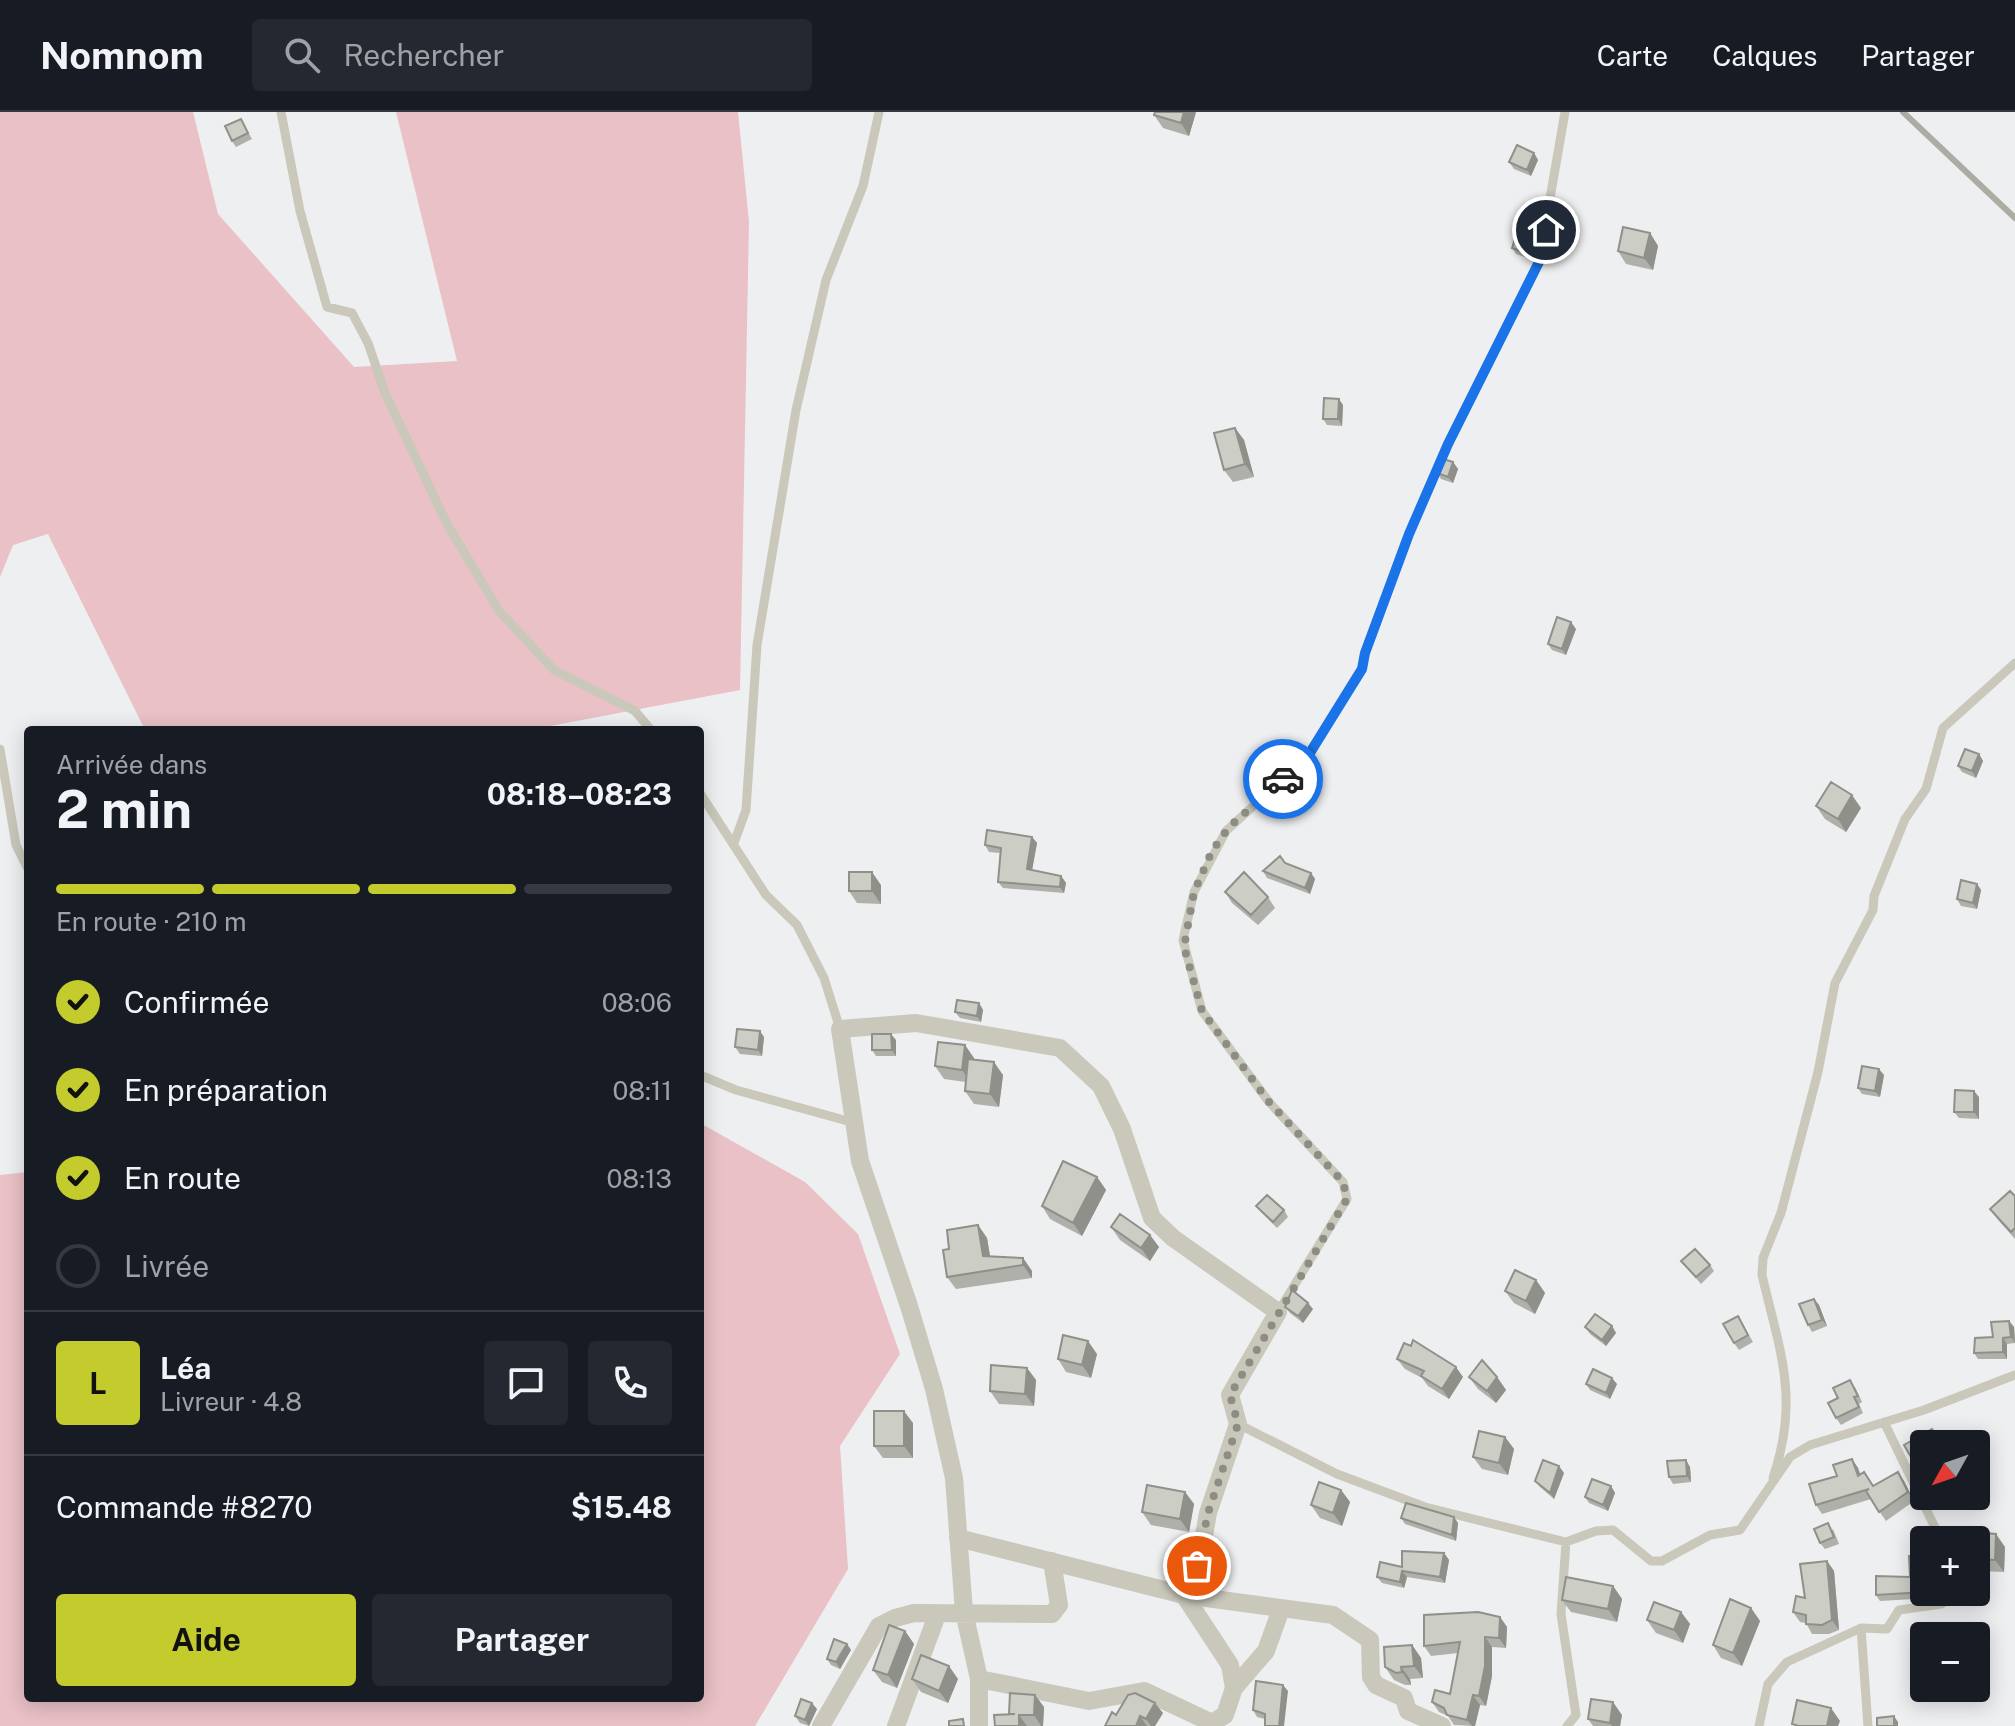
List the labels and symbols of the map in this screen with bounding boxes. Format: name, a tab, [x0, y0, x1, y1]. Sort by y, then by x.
pin	[1512, 196, 1580, 264]
courier	[1243, 739, 1323, 819]
north arrow	[1910, 1430, 1990, 1510]
pin	[1163, 1532, 1231, 1600]

